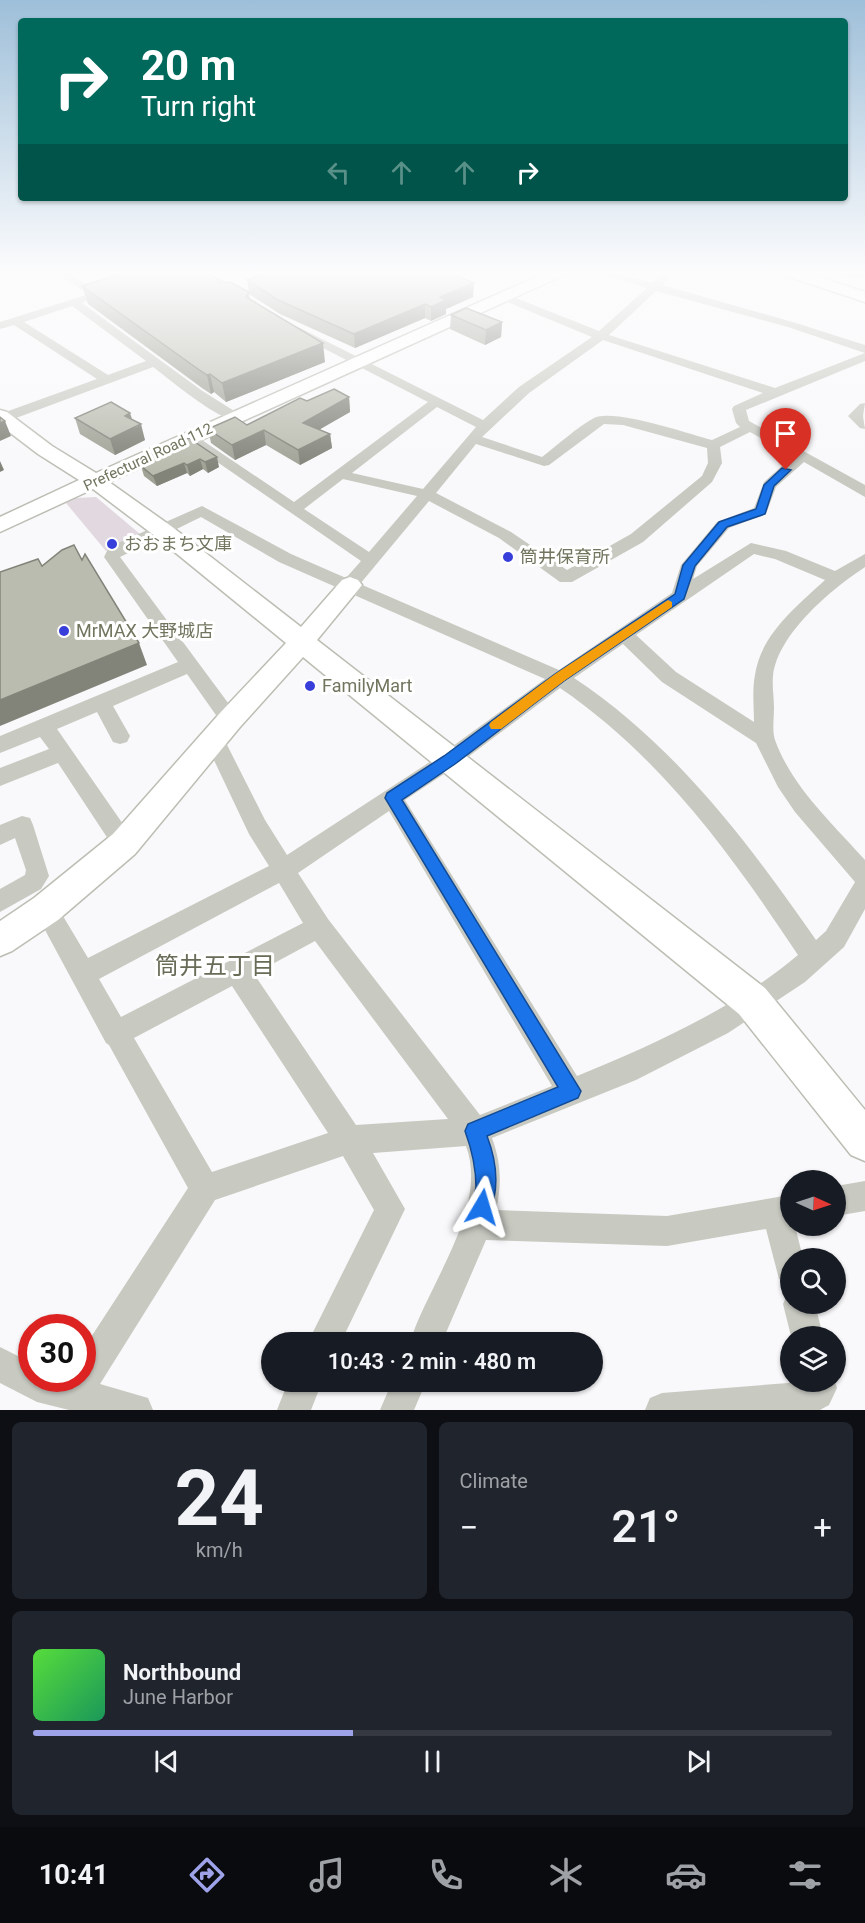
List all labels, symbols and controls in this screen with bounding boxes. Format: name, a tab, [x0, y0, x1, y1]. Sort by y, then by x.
text: 20 m	[141, 41, 236, 90]
icon: right	[42, 42, 120, 120]
text: Turn right	[141, 91, 256, 123]
icon: left	[322, 156, 355, 189]
icon: ahead	[385, 156, 418, 189]
icon: ahead	[448, 156, 481, 189]
icon: right	[511, 156, 544, 189]
pin	[760, 408, 811, 470]
icon: arrive	[769, 417, 802, 450]
street label: Prefectural Road 112	[81, 419, 215, 495]
place label: おおまち文庫	[124, 533, 232, 554]
marker: おおまち文庫	[105, 537, 119, 551]
place label: 筒井保育所	[520, 546, 610, 567]
marker: 筒井保育所	[501, 550, 515, 564]
place label: MrMAX 大野城店	[76, 620, 213, 641]
marker: MrMAX 大野城店	[57, 624, 71, 638]
place label: FamilyMart	[322, 675, 413, 696]
marker: FamilyMart	[303, 679, 317, 693]
district label: 筒井五丁目	[155, 952, 275, 980]
north arrow	[780, 1170, 846, 1236]
map controls	[780, 1170, 846, 1392]
position arrow	[450, 1175, 514, 1239]
button: search	[780, 1248, 846, 1314]
speed limit sign: 30	[18, 1314, 96, 1392]
button: layers	[780, 1326, 846, 1392]
text: 10:43 · 2 min · 480 m	[328, 1349, 536, 1374]
text: 24	[174, 1453, 264, 1544]
text: Climate	[460, 1469, 528, 1493]
text: 21°	[611, 1500, 680, 1553]
text: −	[460, 1508, 478, 1547]
text: +	[813, 1508, 832, 1547]
text: km/h	[196, 1538, 243, 1562]
text: Northbound	[123, 1660, 241, 1685]
text: June Harbor	[123, 1685, 233, 1709]
icon: previous	[150, 1745, 183, 1778]
icon: pause	[416, 1745, 449, 1778]
icon: next	[682, 1745, 715, 1778]
icon: directions	[186, 1854, 228, 1896]
icon: music	[306, 1854, 348, 1896]
icon: phone	[425, 1854, 467, 1896]
icon: climate	[545, 1854, 587, 1896]
icon: car	[665, 1854, 707, 1896]
icon: filters	[784, 1854, 826, 1896]
text: 10:41	[39, 1859, 108, 1891]

